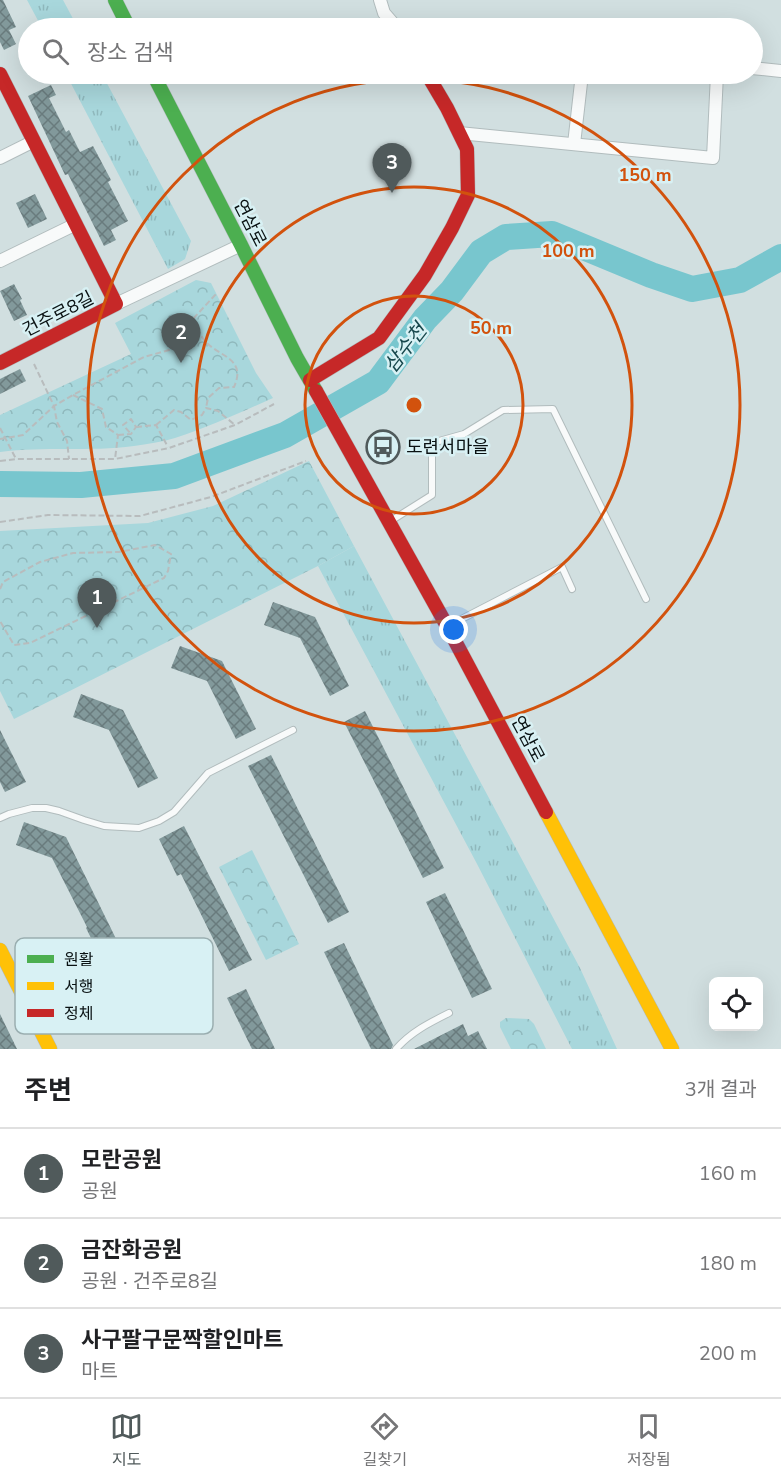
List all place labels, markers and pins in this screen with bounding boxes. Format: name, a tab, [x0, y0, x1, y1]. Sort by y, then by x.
pin: 3	[372, 144, 412, 193]
pin: 2	[162, 314, 201, 363]
centre of rings	[404, 395, 424, 415]
bus stop icon: 도련서마을	[365, 429, 401, 465]
place label: 도련서마을	[406, 435, 489, 459]
pin: 1	[78, 578, 116, 628]

